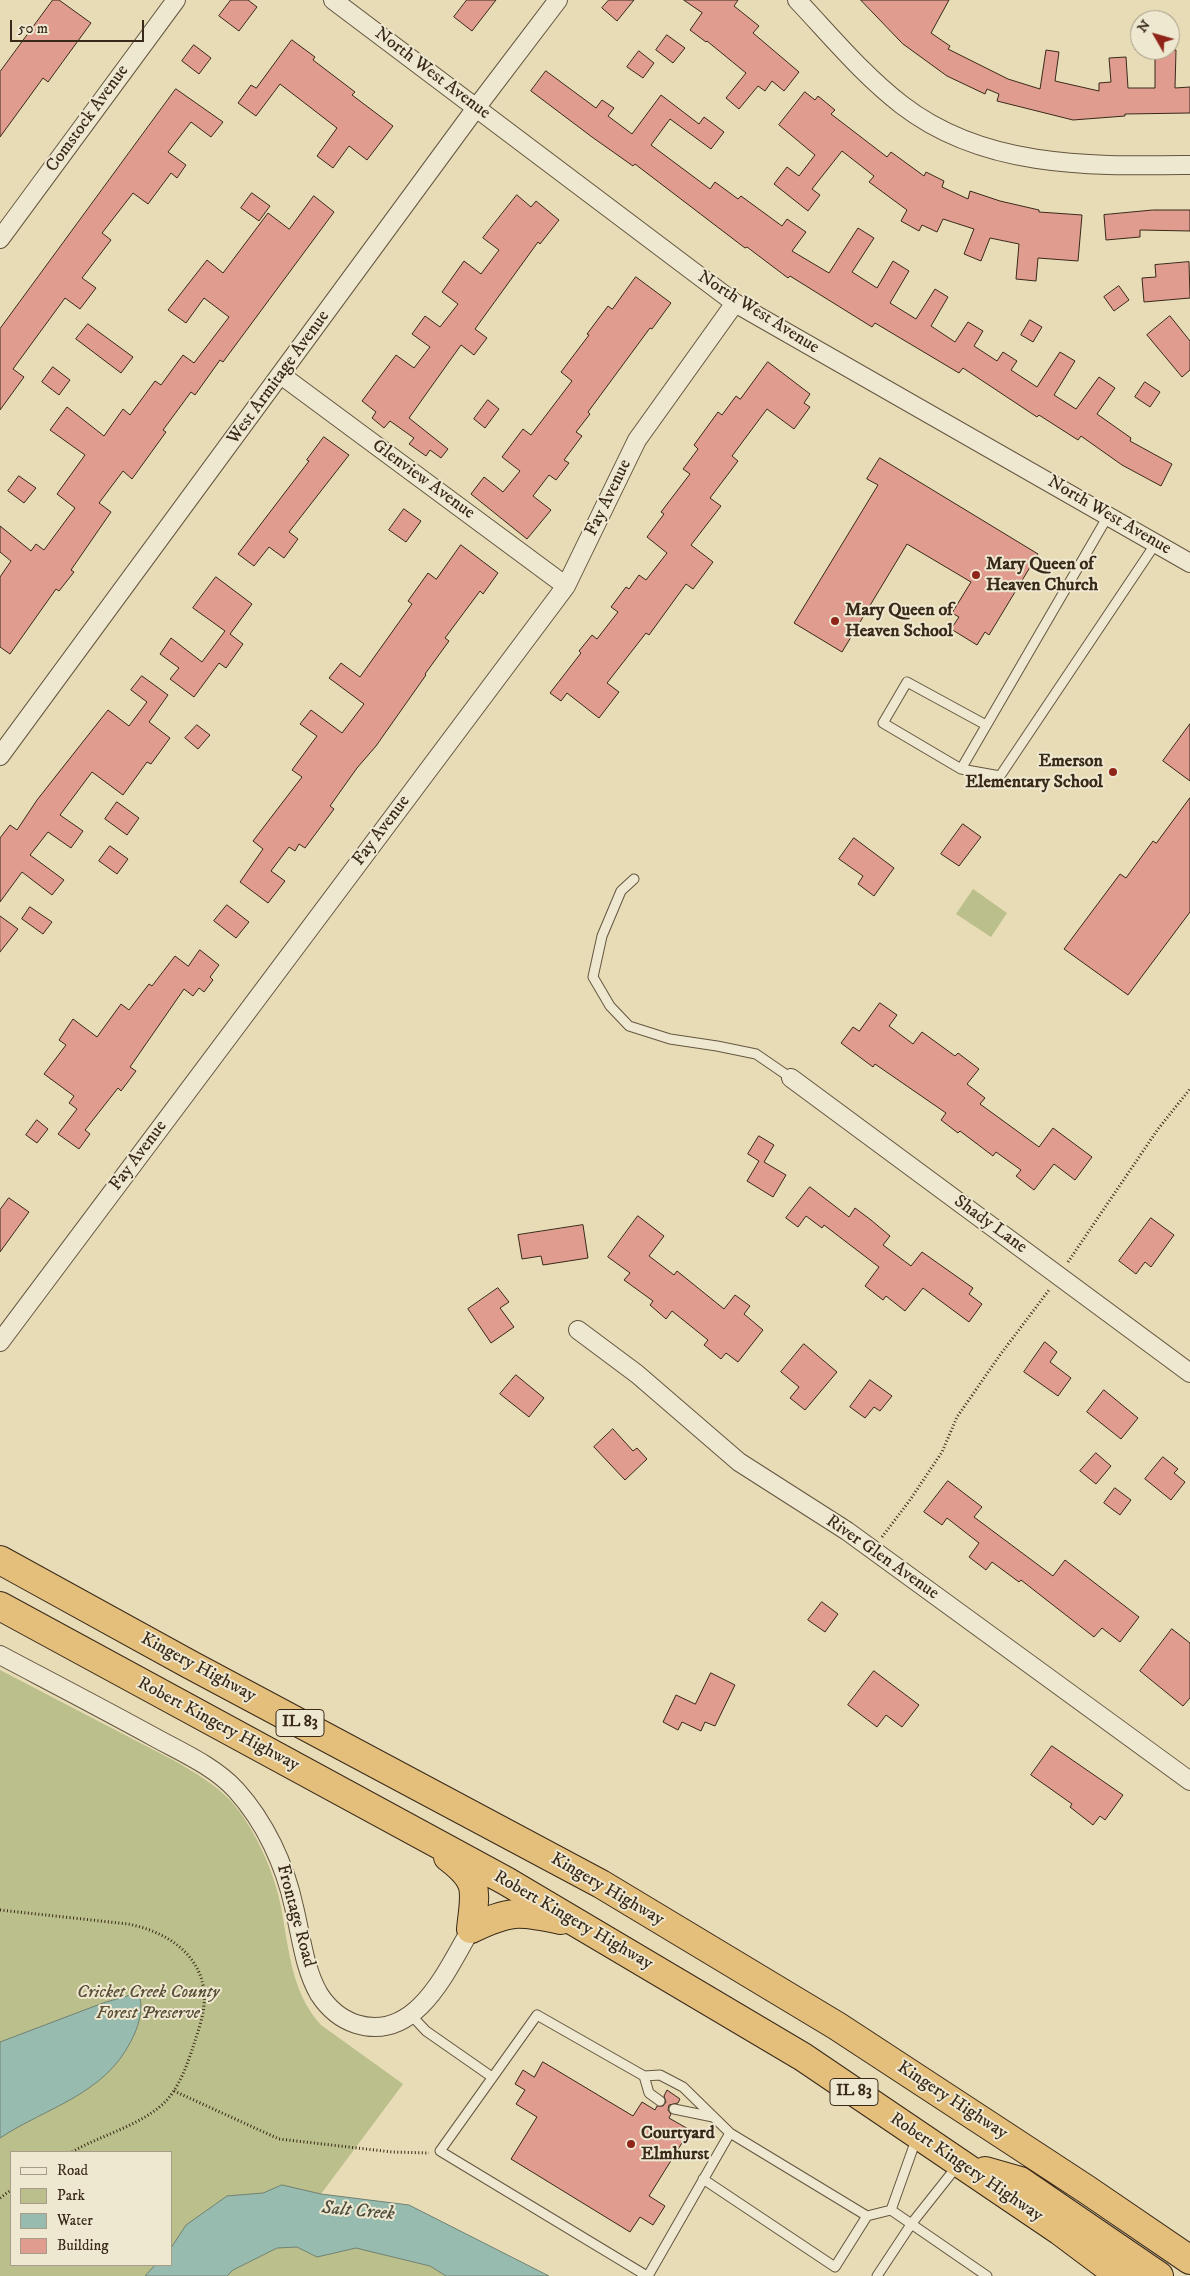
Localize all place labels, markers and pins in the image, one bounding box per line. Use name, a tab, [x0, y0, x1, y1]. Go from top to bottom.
place label: Mary Queen of Heaven Church	[986, 554, 1098, 596]
marker: Mary Queen of Heaven Church	[970, 569, 982, 581]
place label: Mary Queen of Heaven School	[845, 600, 953, 642]
marker: Mary Queen of Heaven School	[829, 615, 841, 627]
place label: Emerson Elementary School	[965, 751, 1103, 794]
marker: Emerson Elementary School	[1107, 766, 1119, 778]
place label: Courtyard Elmhurst	[641, 2123, 715, 2166]
marker: Courtyard Elmhurst	[625, 2138, 637, 2150]

